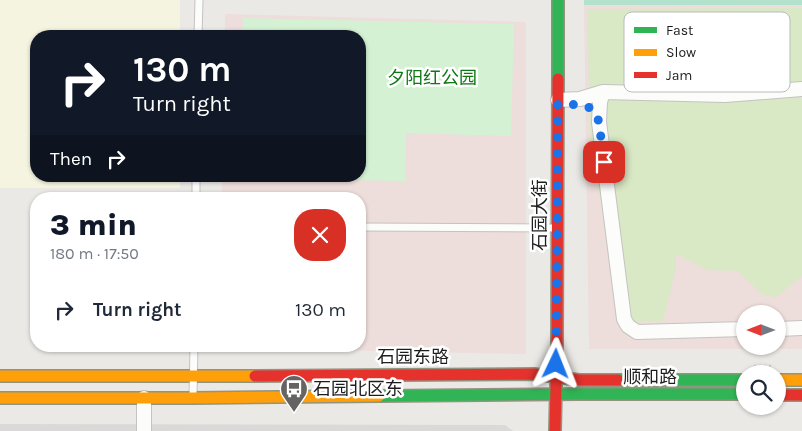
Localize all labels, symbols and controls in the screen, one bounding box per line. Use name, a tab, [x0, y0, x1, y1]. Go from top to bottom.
legend	[624, 12, 790, 92]
text: Fast	[666, 22, 693, 39]
text: Slow	[666, 44, 696, 61]
text: 130 m	[133, 49, 231, 90]
icon: right	[50, 50, 115, 115]
park label: 夕阳红公园	[387, 67, 477, 89]
text: Jam	[666, 67, 692, 84]
text: Turn right	[133, 91, 231, 117]
pin	[583, 141, 625, 183]
icon: right	[102, 145, 130, 173]
text: Then	[50, 148, 92, 170]
icon: arrive	[590, 148, 618, 176]
street label: 石园大街	[529, 179, 551, 251]
text: 3 min	[50, 207, 137, 243]
button: close	[294, 209, 346, 261]
text: 180 m · 17:50	[50, 244, 139, 263]
icon: right	[50, 296, 78, 324]
text: Turn right	[93, 299, 182, 321]
text: 130 m	[295, 299, 346, 321]
north arrow	[736, 305, 786, 355]
map controls	[736, 305, 786, 415]
position arrow	[529, 337, 581, 389]
street label: 石园东路	[377, 346, 449, 368]
button: search	[736, 365, 786, 415]
street label: 顺和路	[623, 366, 677, 388]
bus stop icon: 石园北区东	[279, 374, 309, 413]
place label: 石园北区东	[313, 378, 403, 400]

